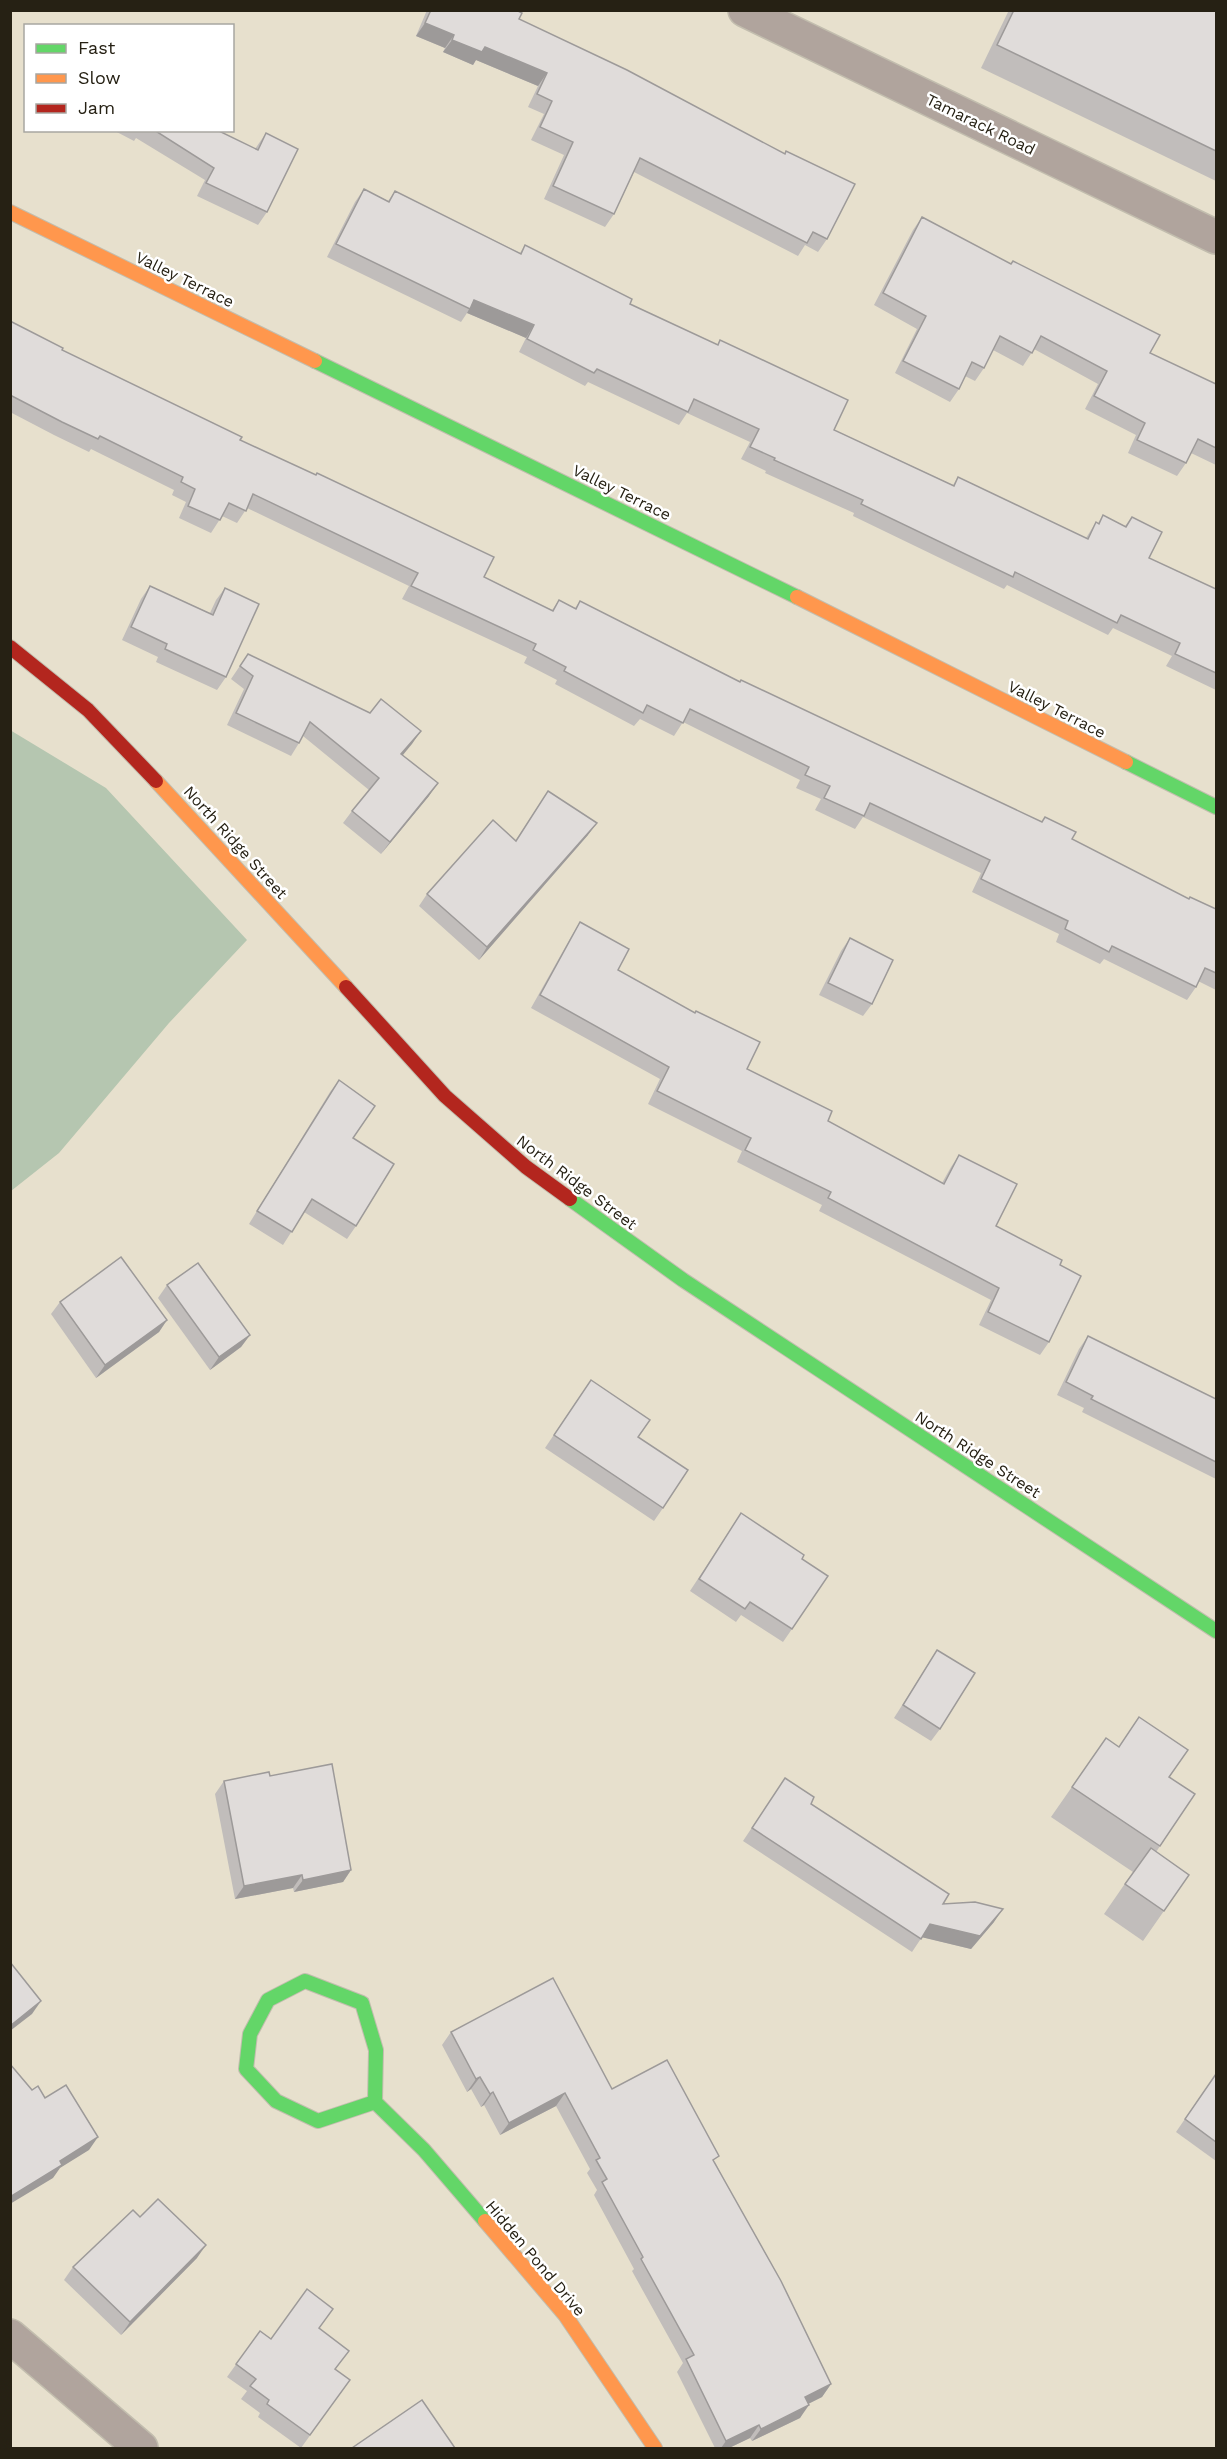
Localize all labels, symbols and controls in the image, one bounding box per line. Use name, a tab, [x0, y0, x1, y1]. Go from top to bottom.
legend	[24, 24, 234, 132]
text: Fast	[78, 37, 116, 58]
text: Slow	[78, 67, 121, 88]
street label: Tamarack Road	[923, 90, 1038, 159]
text: Jam	[78, 97, 115, 118]
street label: Valley Terrace	[132, 247, 237, 311]
street label: Valley Terrace	[569, 460, 674, 524]
street label: Valley Terrace	[1005, 677, 1109, 742]
street label: North Ridge Street	[180, 782, 292, 903]
street label: North Ridge Street	[513, 1131, 641, 1234]
street label: North Ridge Street	[912, 1407, 1044, 1502]
street label: Hidden Pond Drive	[482, 2197, 590, 2320]

